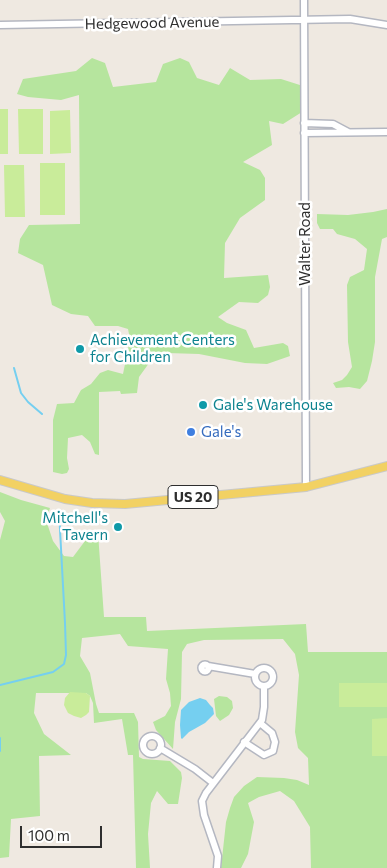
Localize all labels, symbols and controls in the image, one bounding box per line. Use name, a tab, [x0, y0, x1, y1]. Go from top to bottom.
street label: Hedgewood Avenue	[84, 13, 220, 33]
street label: Walter Road	[296, 202, 314, 286]
place label: Achievement Centers for Children	[90, 331, 235, 366]
marker: Achievement Centers for Children	[74, 343, 86, 355]
place label: Gale's Warehouse	[213, 396, 333, 414]
marker: Gale's Warehouse	[197, 399, 209, 411]
place label: Gale's	[201, 423, 241, 441]
marker: Gale's	[185, 426, 197, 438]
road number: US 20	[168, 486, 218, 508]
place label: Mitchell's Tavern	[42, 509, 108, 544]
marker: Mitchell's Tavern	[112, 521, 124, 533]
scale bar	[22, 816, 105, 848]
text: 100 m	[28, 826, 70, 844]

